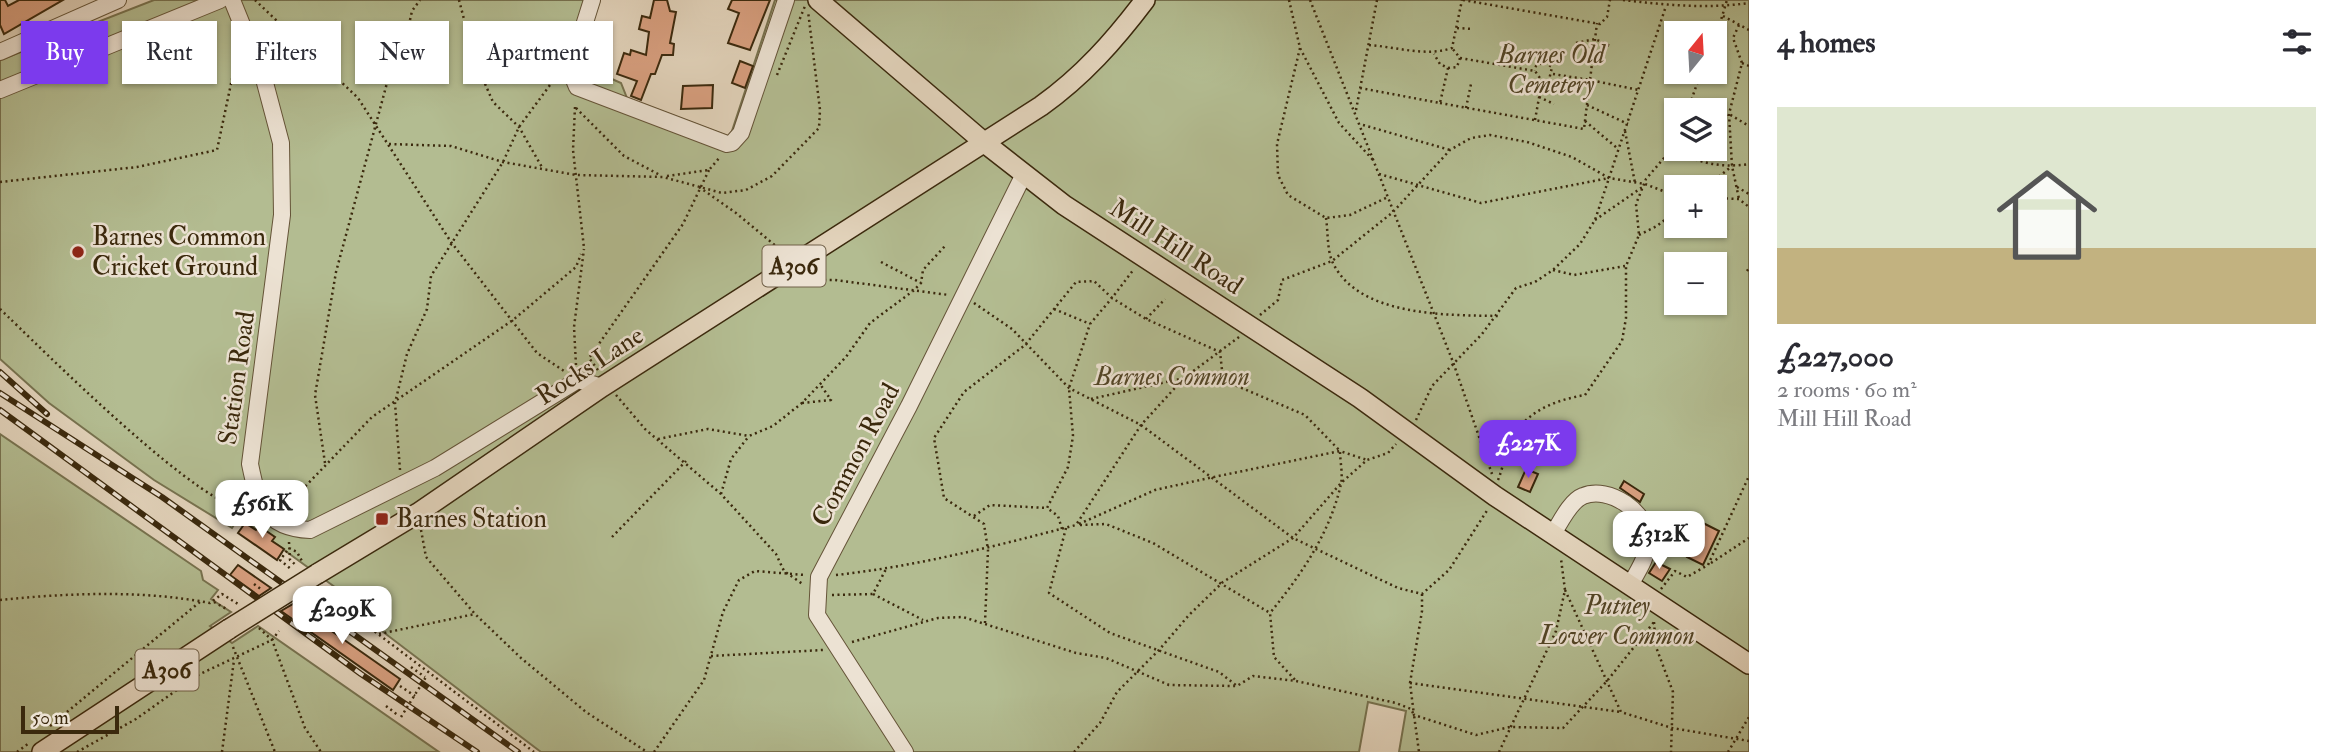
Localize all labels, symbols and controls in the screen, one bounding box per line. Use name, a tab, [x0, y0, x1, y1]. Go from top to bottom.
chip: Buy	[21, 21, 108, 84]
chip: Rent	[122, 21, 217, 84]
chip: Filters	[231, 21, 341, 84]
chip: New	[355, 21, 449, 84]
chip: Apartment	[463, 21, 613, 84]
north arrow	[1664, 21, 1727, 84]
map controls	[1664, 21, 1727, 315]
icon: filters	[2278, 23, 2316, 61]
text: 4 homes	[1777, 24, 1876, 61]
park label: Barnes Old Cemetery	[1495, 39, 1607, 101]
button: layers	[1664, 98, 1727, 161]
icon: home	[1984, 152, 2110, 278]
button: +	[1664, 175, 1727, 238]
street label: Mill Hill Road	[1103, 192, 1249, 302]
place label: Barnes Common Cricket Ground	[92, 221, 266, 283]
marker: Barnes Common Cricket Ground	[70, 244, 86, 260]
road number: A306	[762, 246, 826, 286]
button: −	[1664, 252, 1727, 315]
street label: Station Road	[212, 309, 262, 447]
street label: Rocks Lane	[530, 319, 650, 413]
text: £227,000	[1777, 338, 1894, 375]
park label: Barnes Common	[1092, 361, 1250, 393]
text: 2 rooms · 60 m²	[1777, 375, 1917, 404]
street label: Common Road	[805, 378, 907, 532]
text: Mill Hill Road	[1777, 404, 1912, 433]
pin: £227K	[1479, 420, 1577, 480]
text: £227K	[1495, 428, 1561, 457]
pin: £561K	[213, 480, 311, 540]
text: £561K	[231, 488, 293, 517]
place label: Barnes Station	[396, 503, 547, 535]
marker: Barnes Station	[374, 511, 390, 527]
pin: £312K	[1610, 512, 1708, 571]
text: £312K	[1629, 519, 1689, 548]
pin: £209K	[293, 586, 391, 646]
park label: Putney Lower Common	[1538, 590, 1695, 652]
text: £209K	[309, 594, 375, 623]
road number: A306	[136, 650, 198, 690]
scale bar	[21, 703, 119, 735]
text: 50 m	[32, 706, 69, 730]

